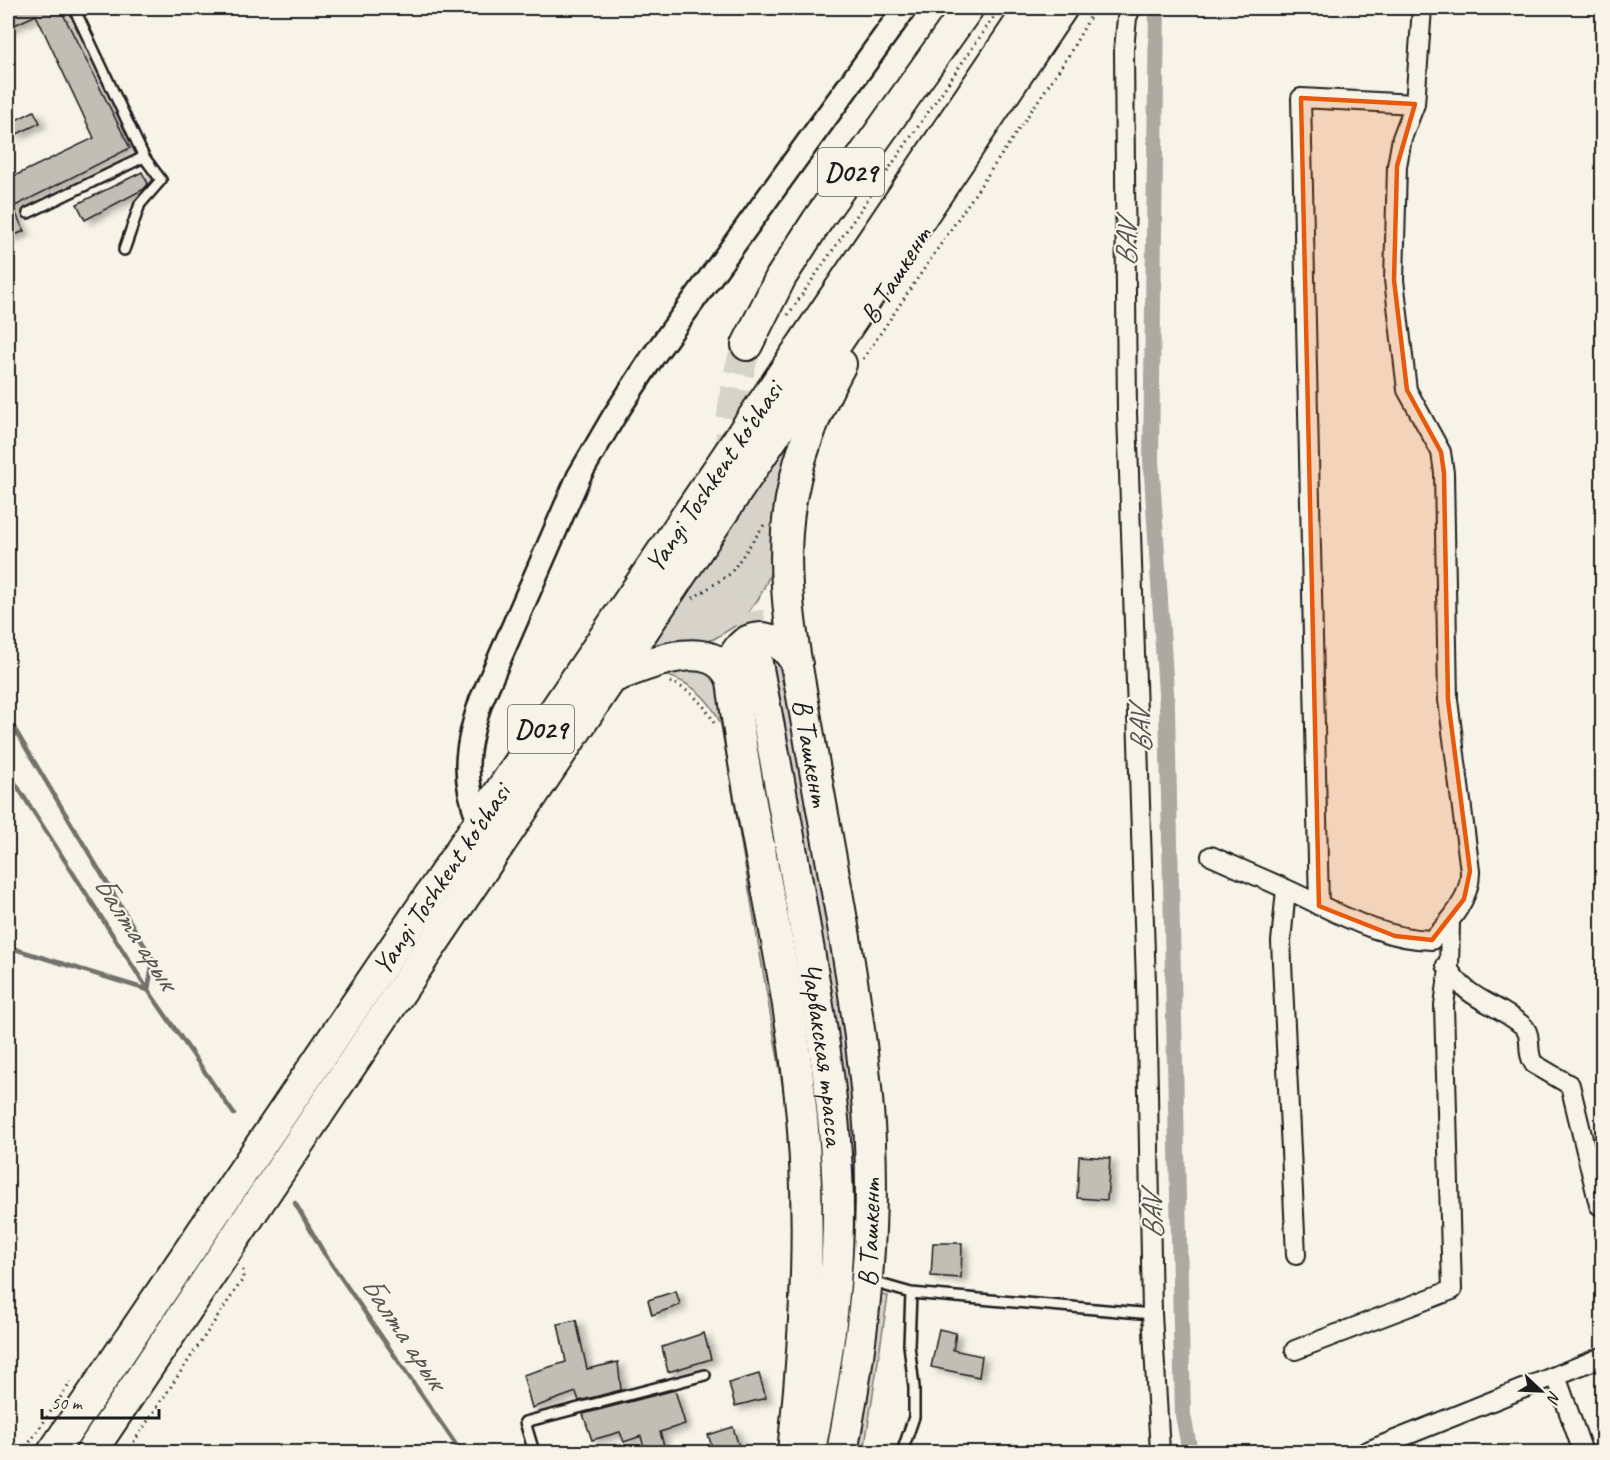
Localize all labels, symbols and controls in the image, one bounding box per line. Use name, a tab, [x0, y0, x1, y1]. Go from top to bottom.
road number: D029	[818, 148, 884, 196]
water label: BAV	[1107, 210, 1146, 267]
street label: В Ташкент	[852, 219, 939, 330]
street label: Yangi Toshkent ko‘chasi	[636, 371, 792, 578]
street label: В Ташкент	[785, 696, 839, 810]
water label: BAV	[1120, 697, 1160, 754]
road number: D029	[508, 705, 574, 753]
street label: Yangi Toshkent ko‘chasi	[364, 774, 520, 981]
water label: Балта арык	[85, 868, 190, 1001]
street label: Чарвакская трасса	[794, 960, 853, 1150]
street label: В Ташкент	[850, 1177, 888, 1287]
water label: BAV	[1132, 1183, 1171, 1240]
water label: Балта арык	[352, 1268, 459, 1401]
north arrow	[1511, 1361, 1571, 1421]
scale bar	[42, 1382, 159, 1420]
text: N	[1542, 1388, 1565, 1408]
text: 50 m	[51, 1392, 84, 1414]

